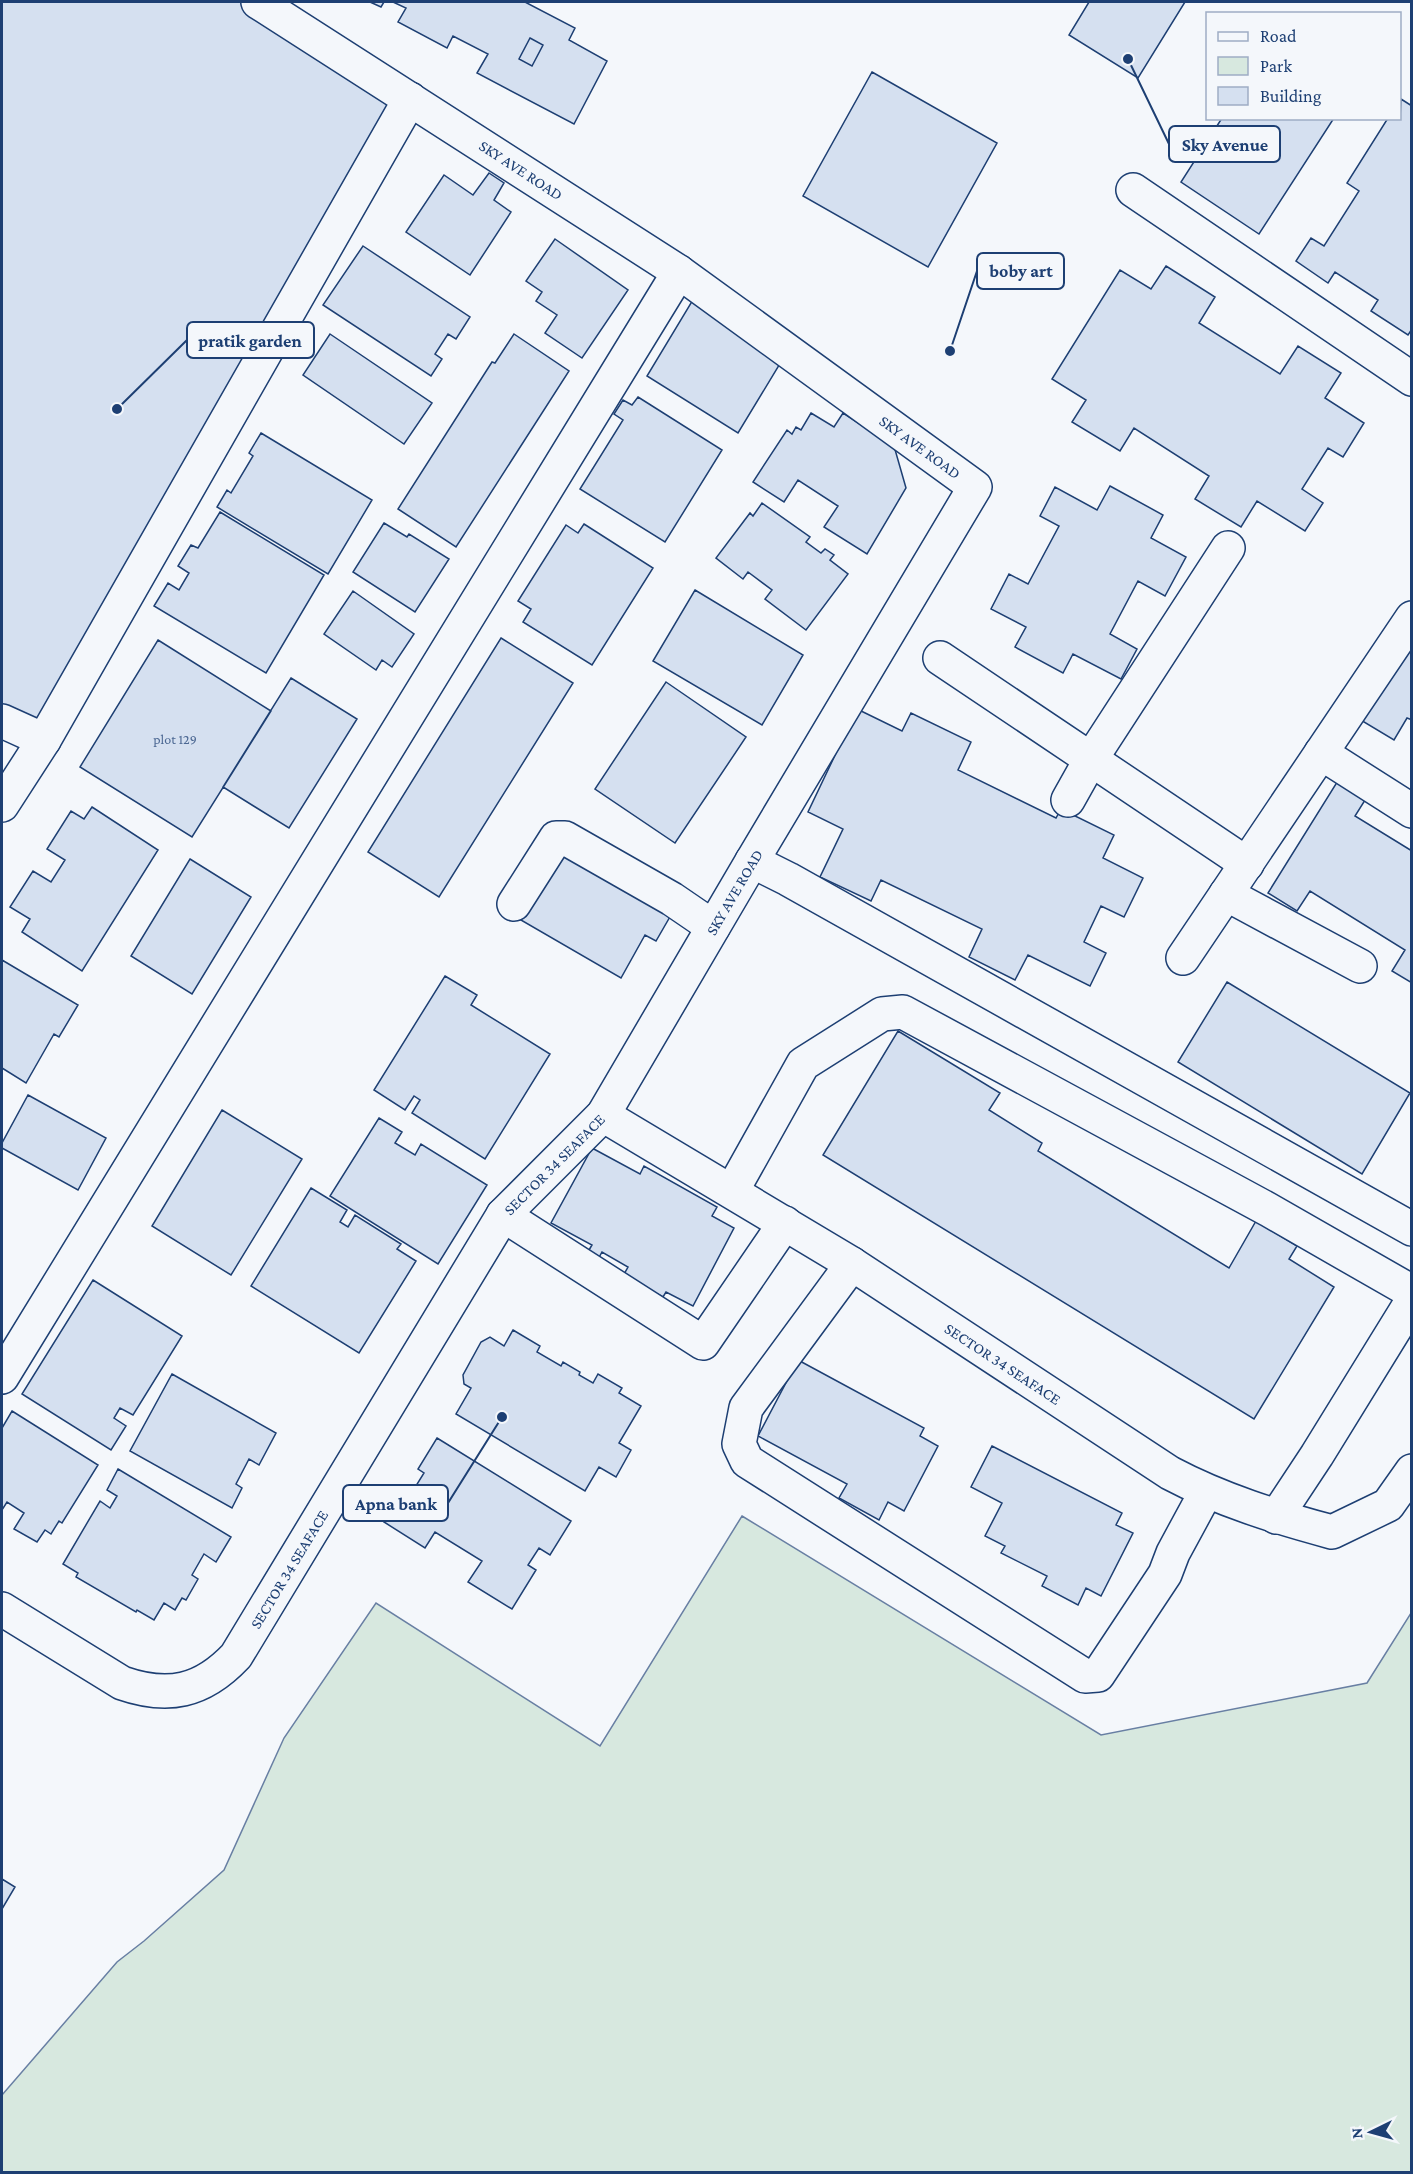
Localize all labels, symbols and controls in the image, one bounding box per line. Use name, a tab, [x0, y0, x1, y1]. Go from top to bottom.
legend	[1206, 12, 1401, 120]
text: Road	[1260, 26, 1297, 46]
text: Park	[1260, 56, 1292, 76]
text: Building	[1260, 86, 1322, 106]
callout: Sky Avenue	[1169, 126, 1280, 162]
text: Sky Avenue	[1182, 135, 1268, 155]
street label: SKY AVE ROAD	[476, 137, 566, 203]
callout: boby art	[977, 253, 1064, 289]
text: boby art	[988, 261, 1053, 281]
callout: pratik garden	[187, 322, 314, 358]
text: pratik garden	[198, 331, 302, 351]
street label: SKY AVE ROAD	[876, 412, 964, 482]
house number: plot 129	[153, 731, 197, 747]
street label: SKY AVE ROAD	[702, 846, 766, 938]
street label: SECTOR 34 SEAFACE	[500, 1110, 608, 1218]
street label: SECTOR 34 SEAFACE	[942, 1319, 1065, 1408]
callout: Apna bank	[343, 1485, 448, 1521]
text: Apna bank	[354, 1494, 437, 1514]
street label: SECTOR 34 SEAFACE	[246, 1507, 331, 1631]
north arrow	[1341, 2102, 1401, 2162]
text: N	[1348, 2127, 1365, 2139]

